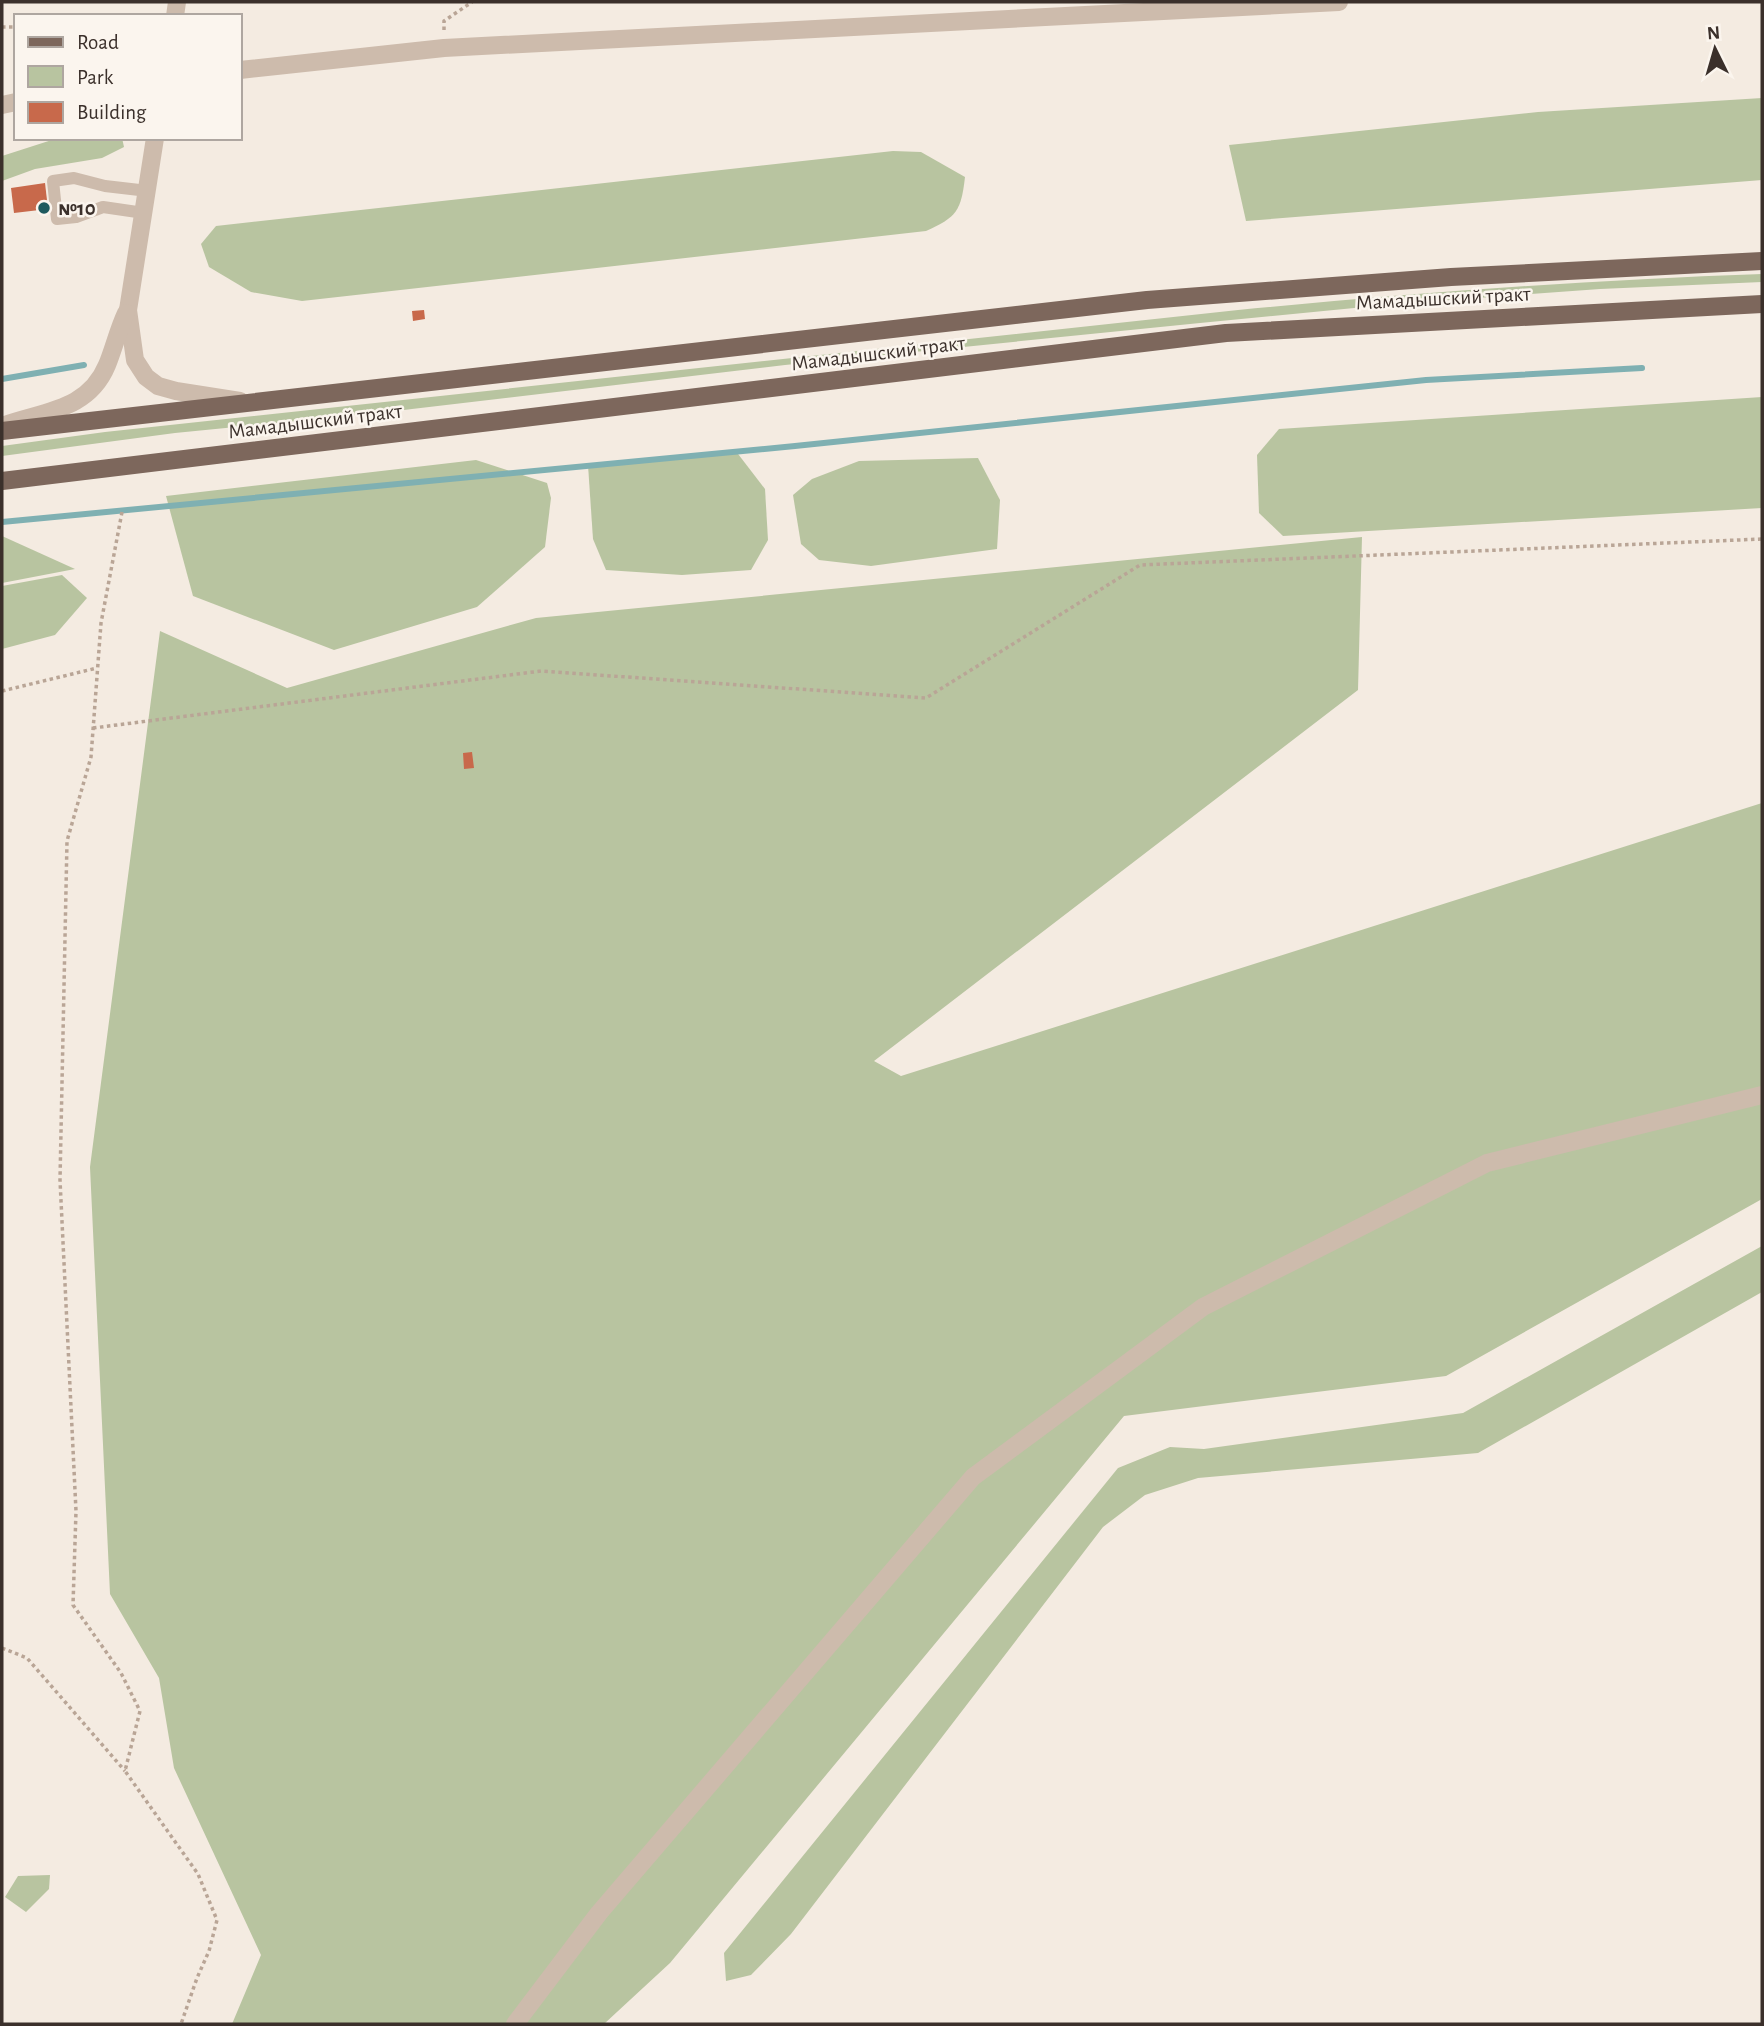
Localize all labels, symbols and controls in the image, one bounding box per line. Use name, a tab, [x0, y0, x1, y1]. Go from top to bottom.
legend	[14, 14, 242, 140]
north arrow	[1680, 14, 1750, 84]
text: N	[1706, 24, 1721, 44]
text: Road	[77, 32, 119, 53]
text: Park	[77, 67, 114, 88]
text: Building	[77, 102, 147, 123]
place label: №10	[58, 198, 96, 219]
marker: №10	[36, 200, 52, 216]
street label: Мамадышский тракт	[1355, 283, 1531, 314]
street label: Мамадышский тракт	[790, 332, 967, 375]
street label: Мамадышский тракт	[227, 400, 404, 443]

